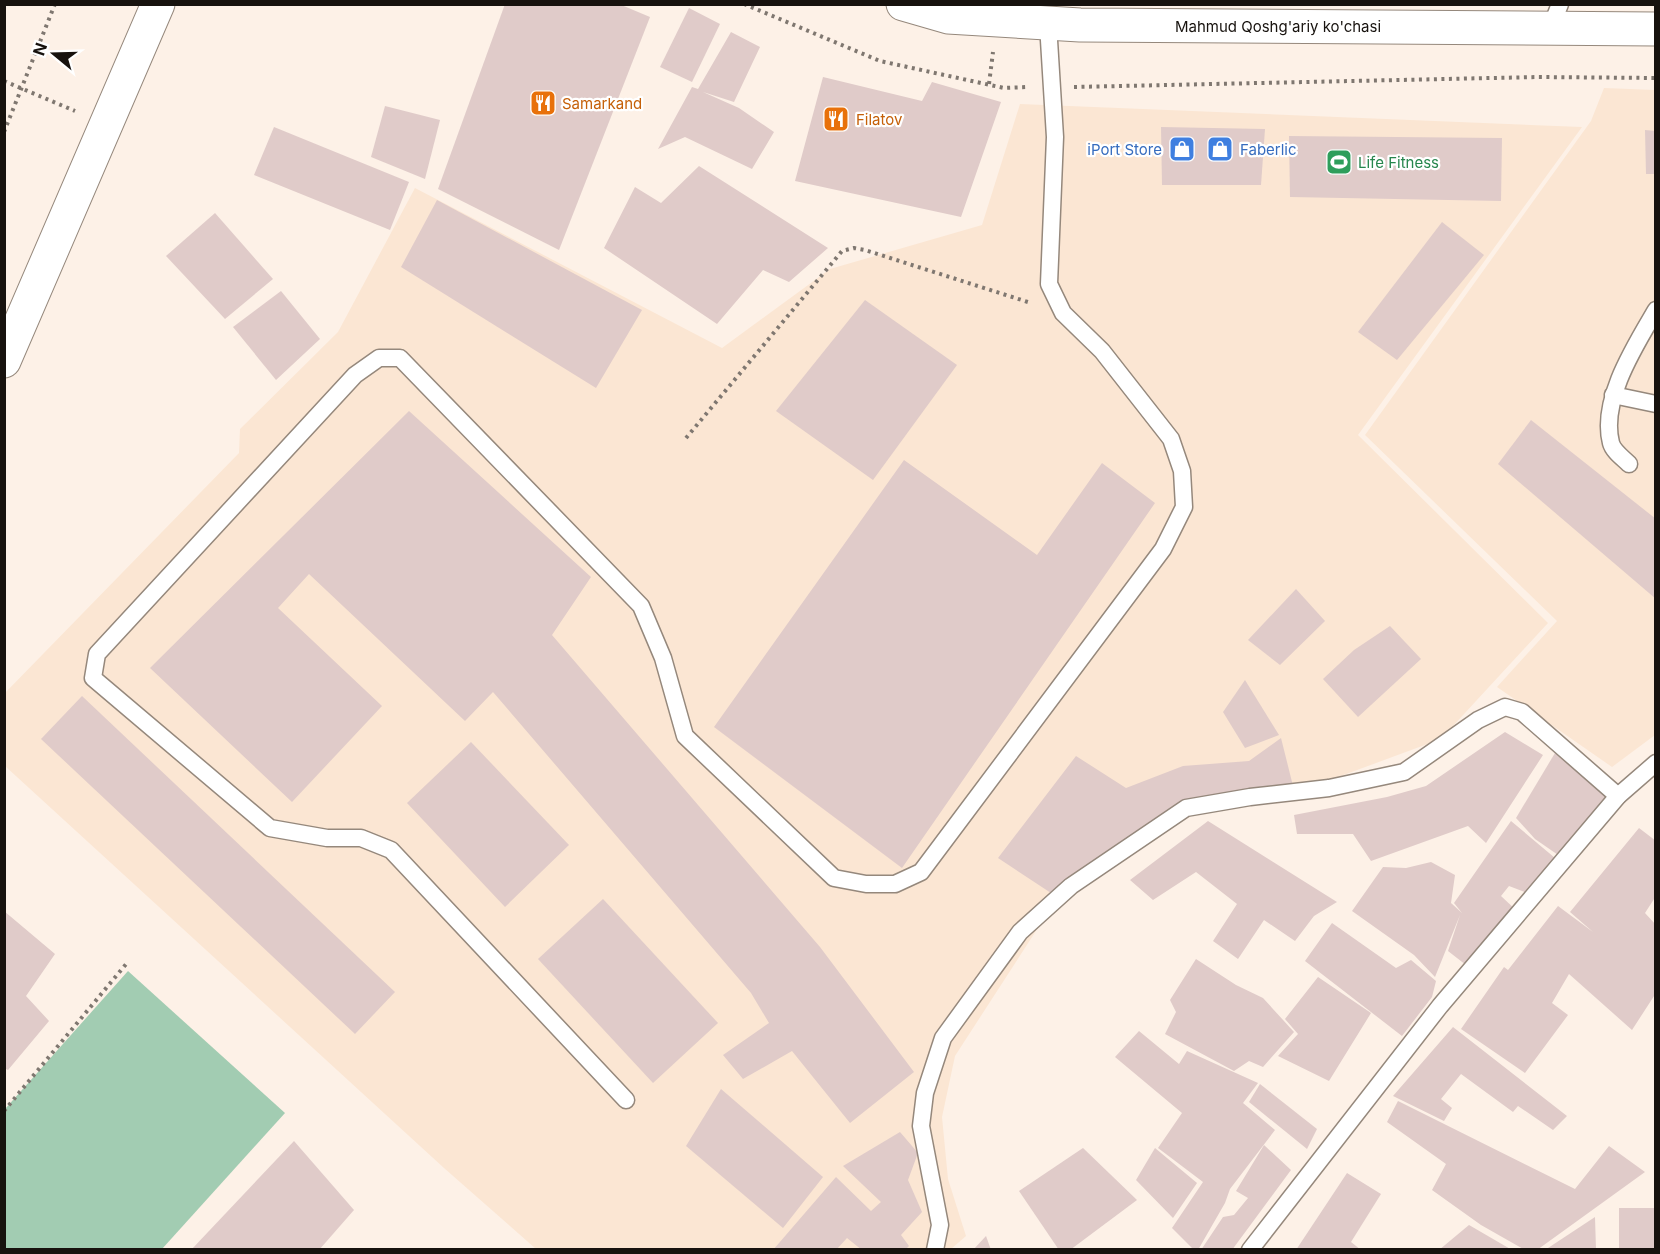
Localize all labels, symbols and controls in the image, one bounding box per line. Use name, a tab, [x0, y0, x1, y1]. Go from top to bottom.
street label: Mahmud Qoshg'ariy ko'chasi	[1175, 17, 1381, 36]
north arrow	[24, 24, 84, 84]
text: N	[28, 40, 51, 58]
restaurant icon: Samarkand	[528, 88, 558, 118]
place label: Samarkand	[562, 94, 642, 113]
restaurant icon: Filatov	[821, 104, 851, 134]
place label: Filatov	[856, 110, 903, 129]
shop icon: iPort Store	[1167, 134, 1197, 164]
shop icon: Faberlic	[1205, 134, 1235, 164]
place label: iPort Store	[1087, 140, 1162, 159]
place label: Faberlic	[1240, 140, 1297, 159]
sports icon: Life Fitness	[1324, 147, 1354, 177]
place label: Life Fitness	[1358, 153, 1439, 172]

